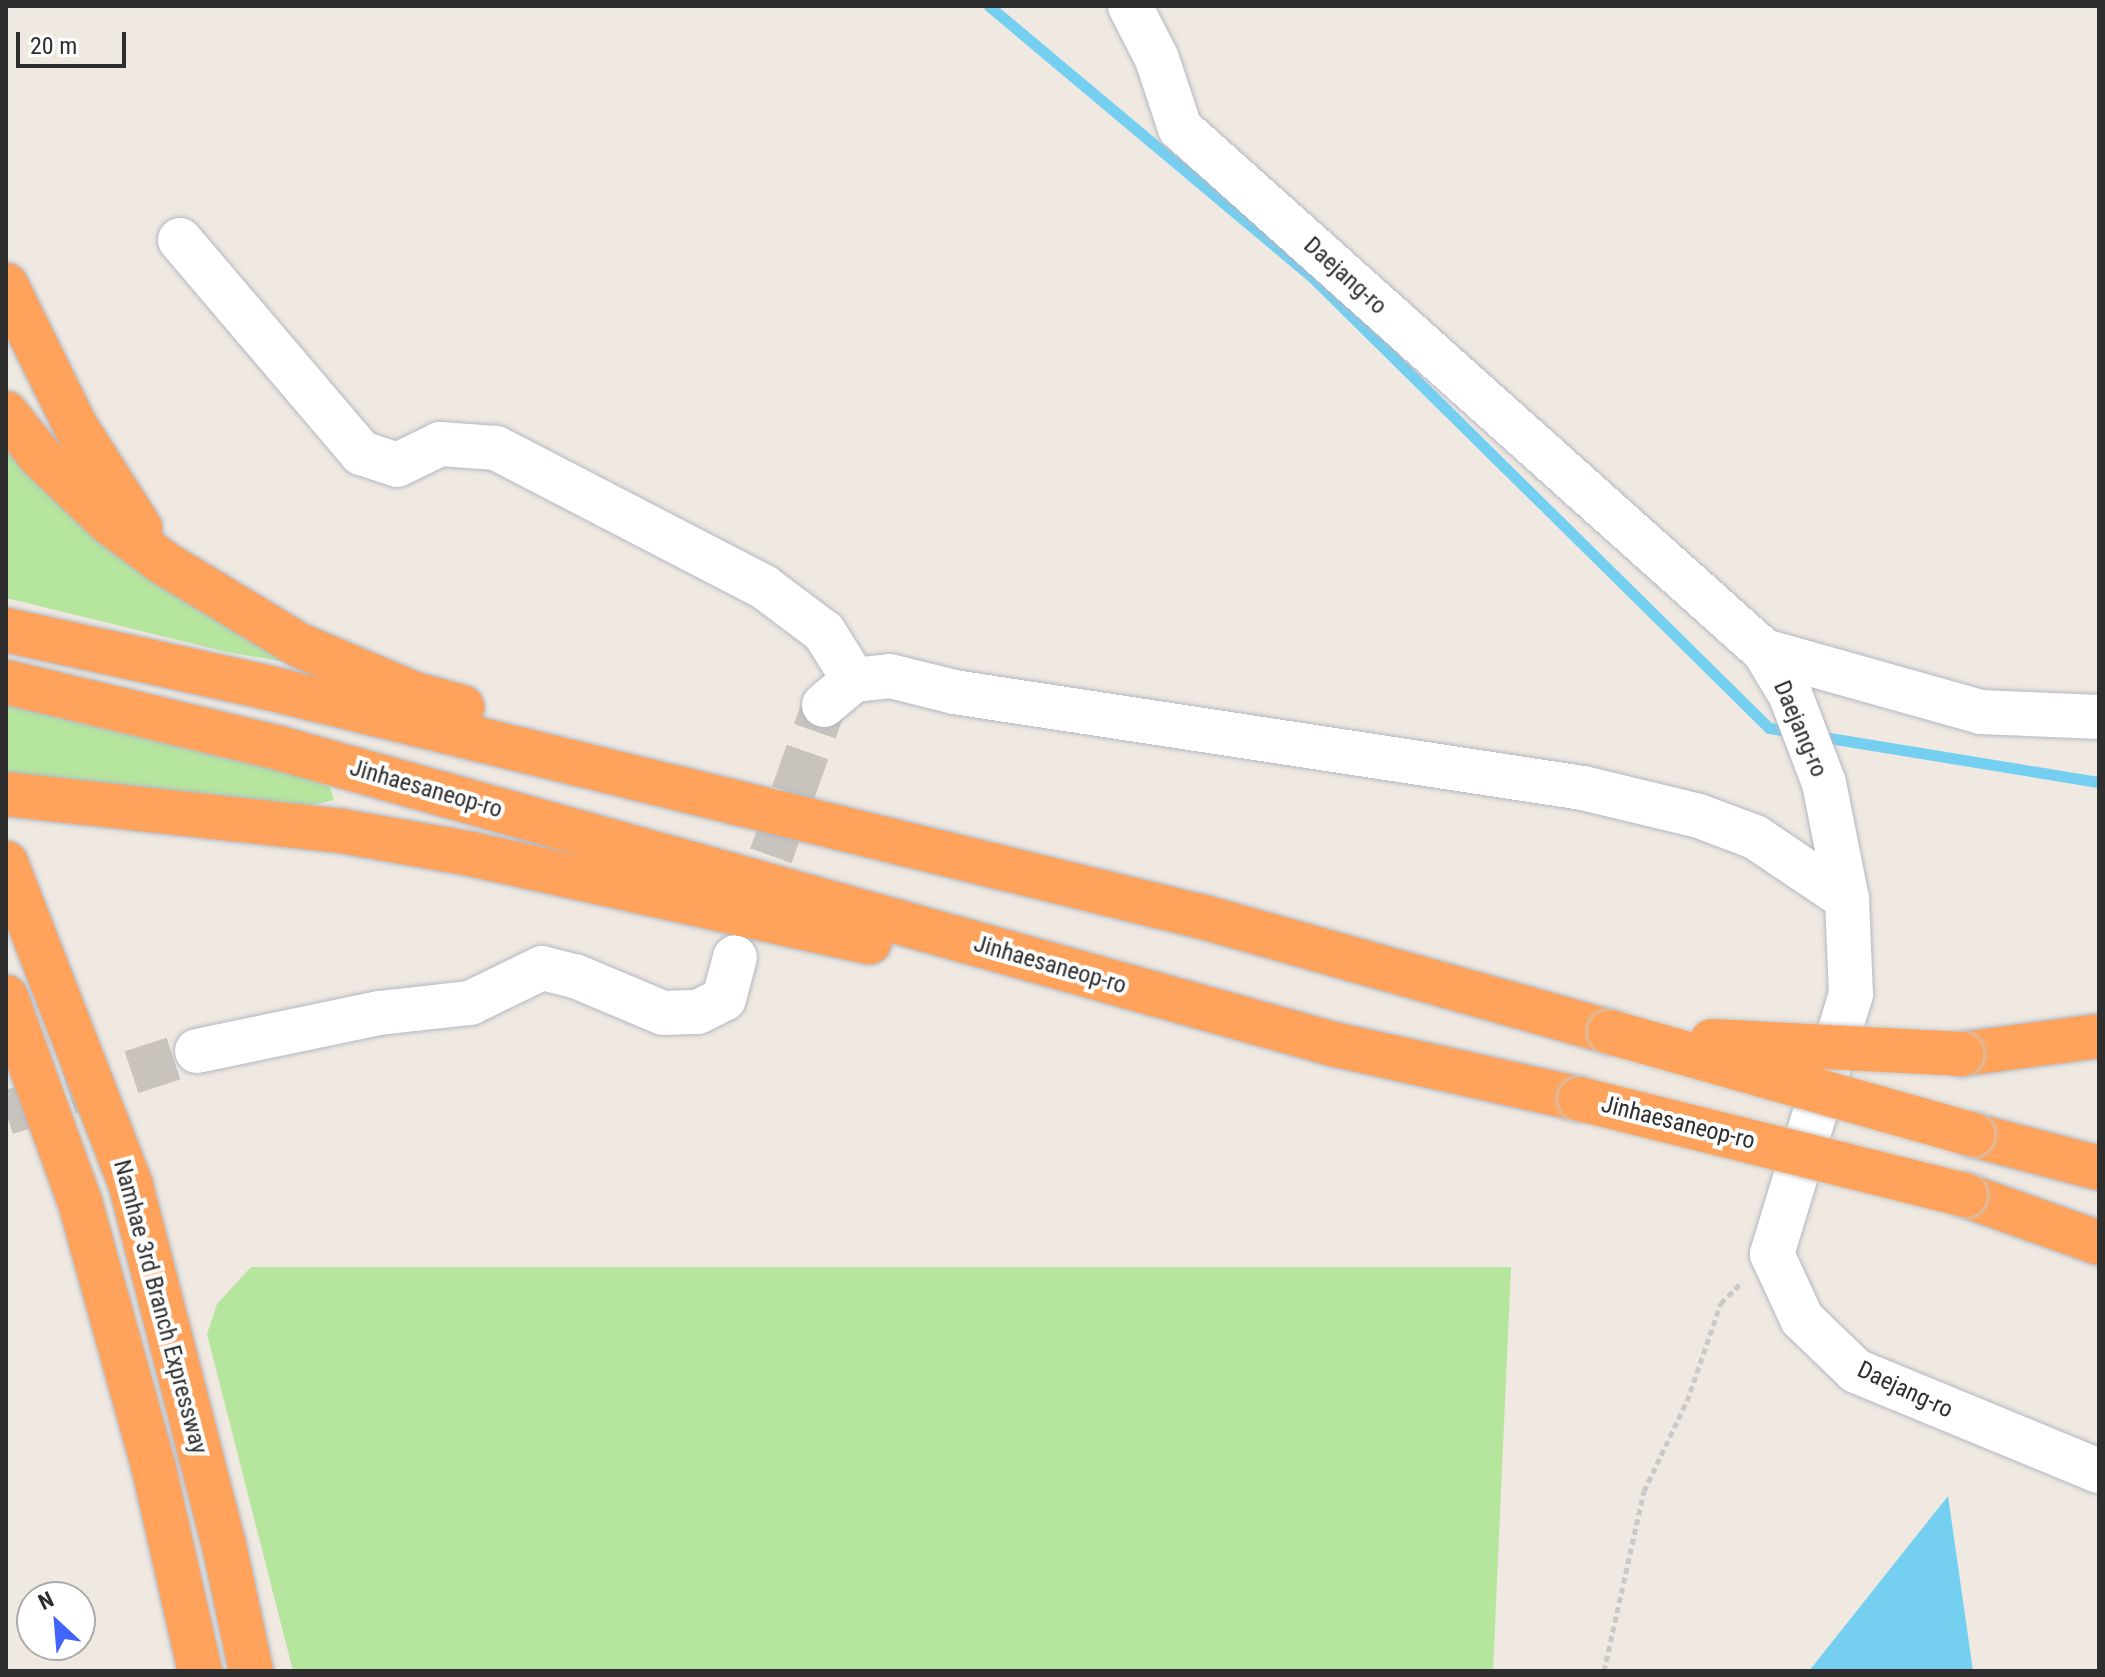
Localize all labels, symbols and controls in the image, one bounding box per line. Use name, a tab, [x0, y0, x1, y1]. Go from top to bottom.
scale bar	[20, 16, 130, 66]
text: 20 m	[30, 32, 77, 60]
street label: Daejang-ro	[1298, 231, 1392, 321]
street label: Daejang-ro	[1767, 676, 1833, 782]
street label: Jinhaesaneop-ro	[346, 753, 506, 825]
street label: Jinhaesaneop-ro	[970, 929, 1130, 1001]
street label: Jinhaesaneop-ro	[1598, 1090, 1758, 1156]
street label: Namhae 3rd Branch Expressway	[107, 1157, 213, 1457]
street label: Daejang-ro	[1853, 1355, 1957, 1425]
north arrow	[16, 1581, 96, 1661]
text: N	[35, 1587, 58, 1615]

